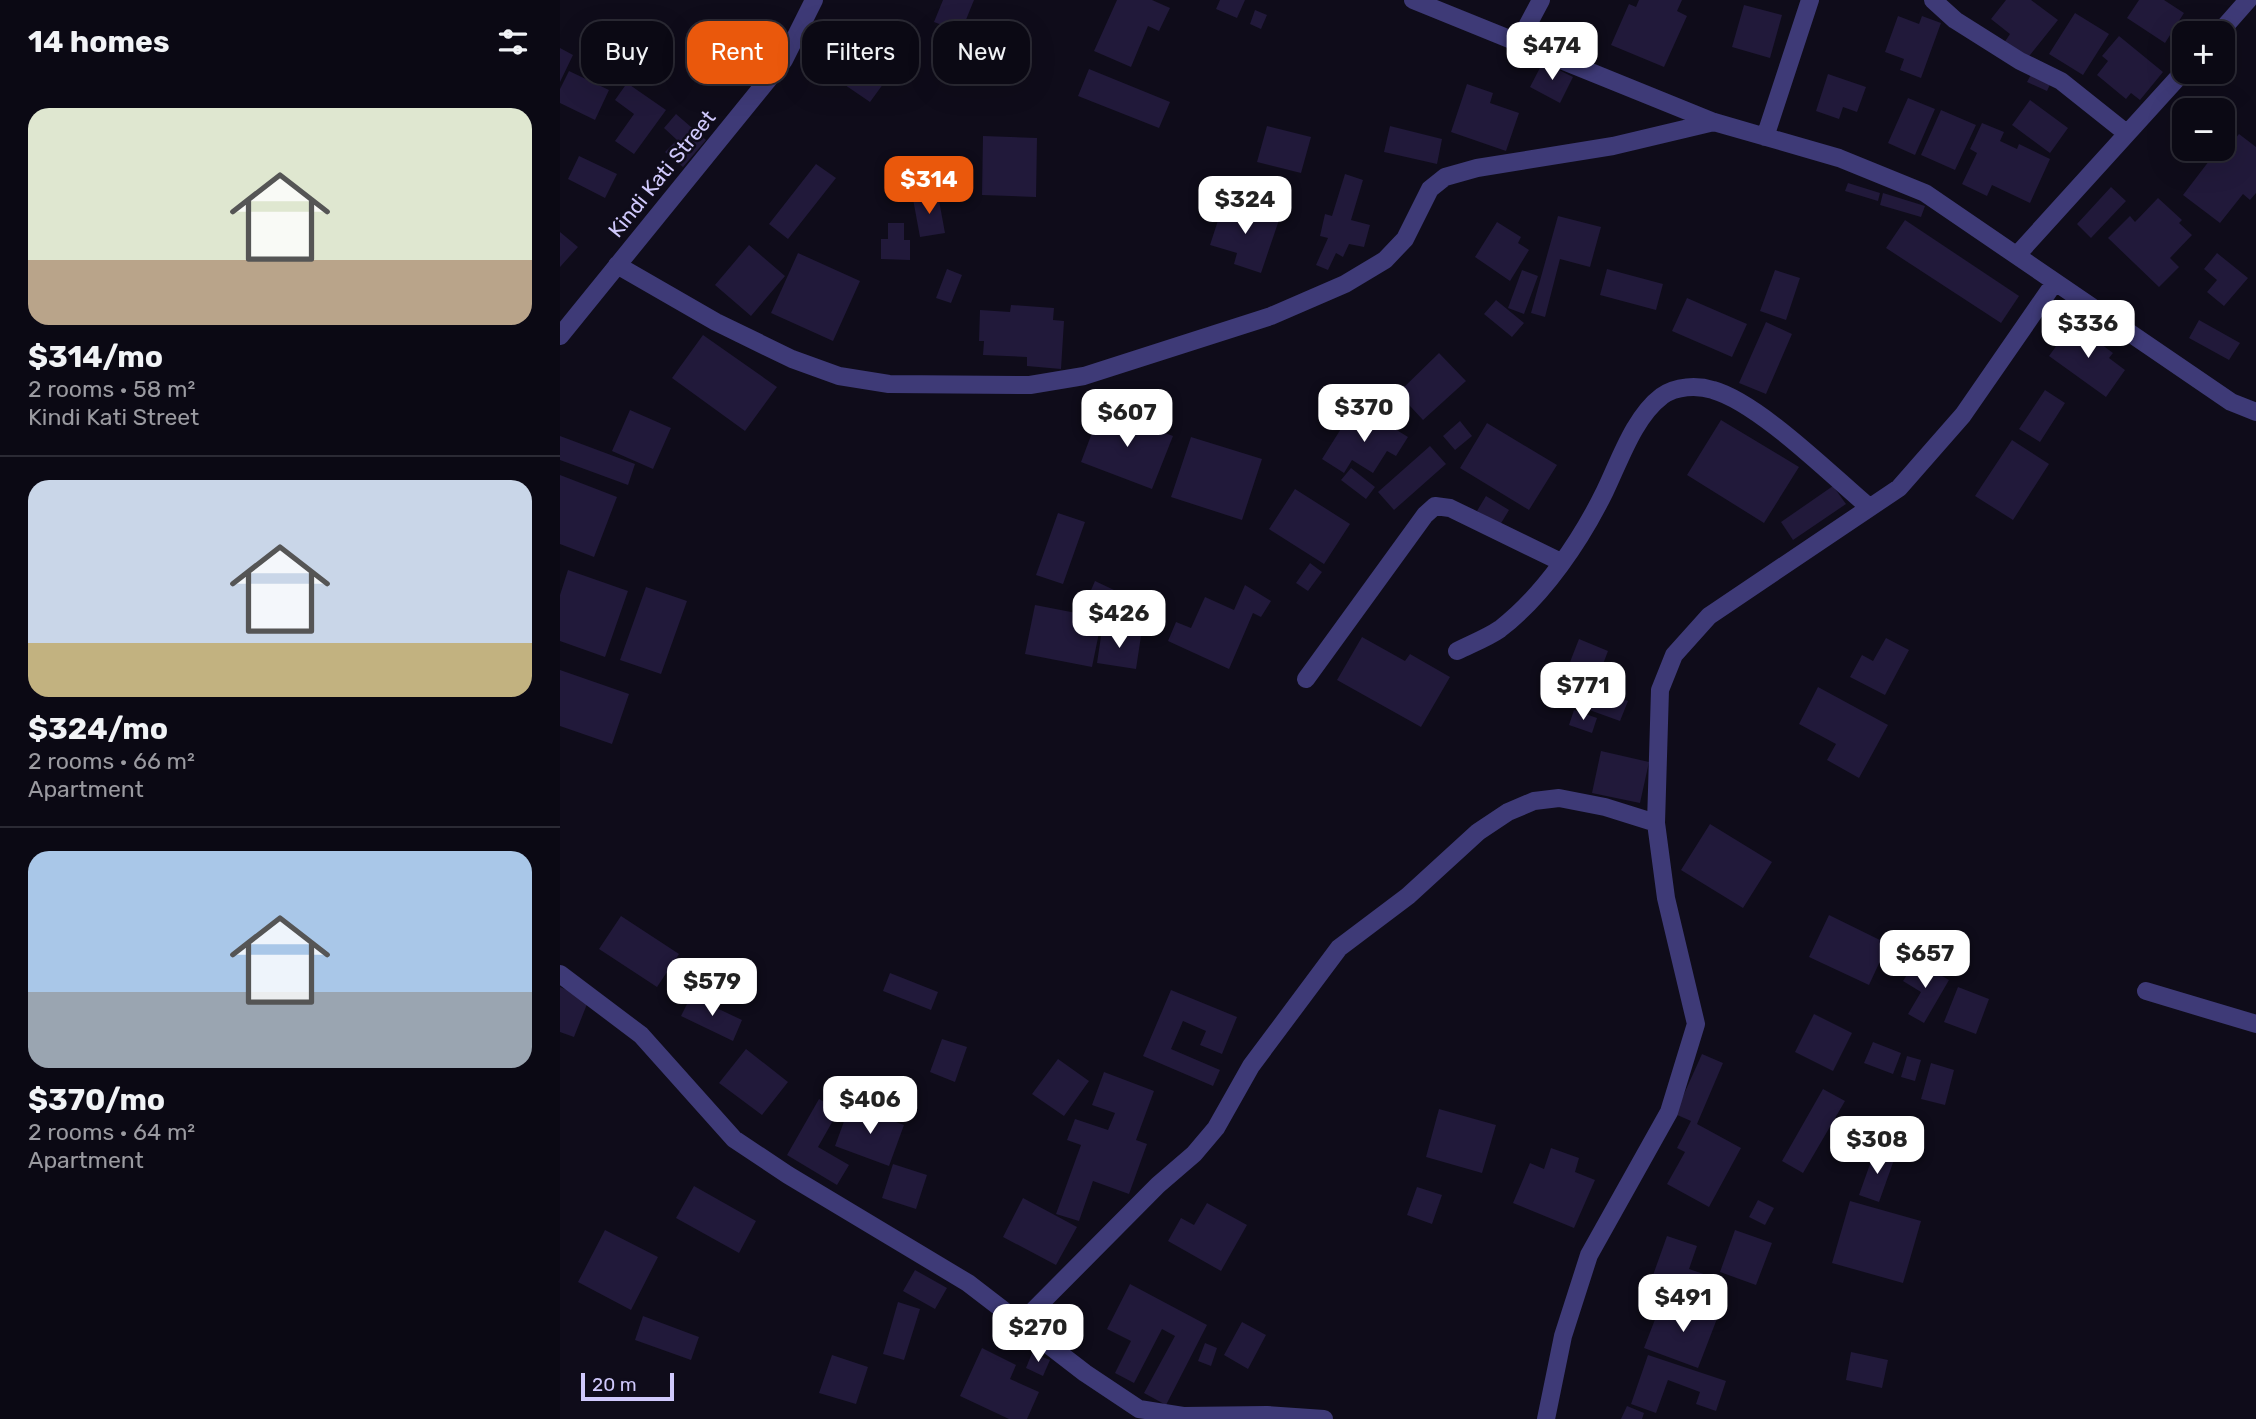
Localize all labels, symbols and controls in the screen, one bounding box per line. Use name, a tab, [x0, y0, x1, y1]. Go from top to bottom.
chip: Buy	[581, 21, 673, 84]
chip: Rent	[687, 21, 788, 84]
chip: Filters	[802, 21, 919, 84]
chip: New	[933, 21, 1030, 84]
map controls	[2172, 21, 2235, 161]
button: +	[2172, 21, 2235, 84]
pin: $474	[1511, 22, 1593, 82]
icon: filters	[494, 23, 532, 61]
text: 14 homes	[28, 24, 170, 60]
text: $474	[1523, 31, 1581, 59]
button: −	[2172, 98, 2235, 161]
street label: Kindi Kati Street	[603, 105, 720, 242]
icon: home	[217, 154, 343, 280]
pin: $314	[888, 156, 970, 216]
text: $314	[900, 165, 958, 193]
pin: $324	[1204, 176, 1286, 236]
text: $324	[1214, 185, 1276, 213]
pin: $336	[2047, 300, 2129, 360]
text: $336	[2058, 309, 2118, 337]
text: $314/mo	[28, 339, 163, 375]
text: 2 rooms · 58 m²	[28, 375, 195, 403]
pin: $370	[1323, 384, 1405, 444]
pin: $607	[1086, 390, 1168, 449]
text: $370	[1334, 393, 1394, 421]
text: $607	[1097, 398, 1157, 426]
text: Kindi Kati Street	[28, 403, 199, 431]
icon: home	[217, 526, 343, 652]
pin: $426	[1078, 590, 1160, 650]
text: $426	[1089, 599, 1150, 627]
pin: $771	[1542, 662, 1624, 722]
text: $771	[1556, 671, 1610, 699]
text: $324/mo	[28, 711, 168, 747]
text: 2 rooms · 66 m²	[28, 747, 195, 775]
text: Apartment	[28, 775, 144, 803]
icon: home	[217, 897, 343, 1023]
pin: $657	[1884, 930, 1966, 990]
text: $657	[1896, 939, 1954, 967]
pin: $579	[671, 958, 753, 1018]
text: $579	[683, 967, 741, 995]
pin: $406	[829, 1076, 911, 1136]
text: $370/mo	[28, 1082, 165, 1118]
text: $406	[839, 1085, 901, 1113]
pin: $308	[1836, 1116, 1918, 1176]
text: 2 rooms · 64 m²	[28, 1118, 195, 1146]
text: $308	[1846, 1125, 1908, 1153]
text: Apartment	[28, 1146, 144, 1174]
pin: $491	[1642, 1274, 1724, 1334]
text: $491	[1654, 1283, 1712, 1311]
pin: $270	[997, 1304, 1079, 1364]
text: $270	[1008, 1313, 1068, 1341]
scale bar	[581, 1370, 674, 1402]
text: 20 m	[592, 1373, 637, 1396]

